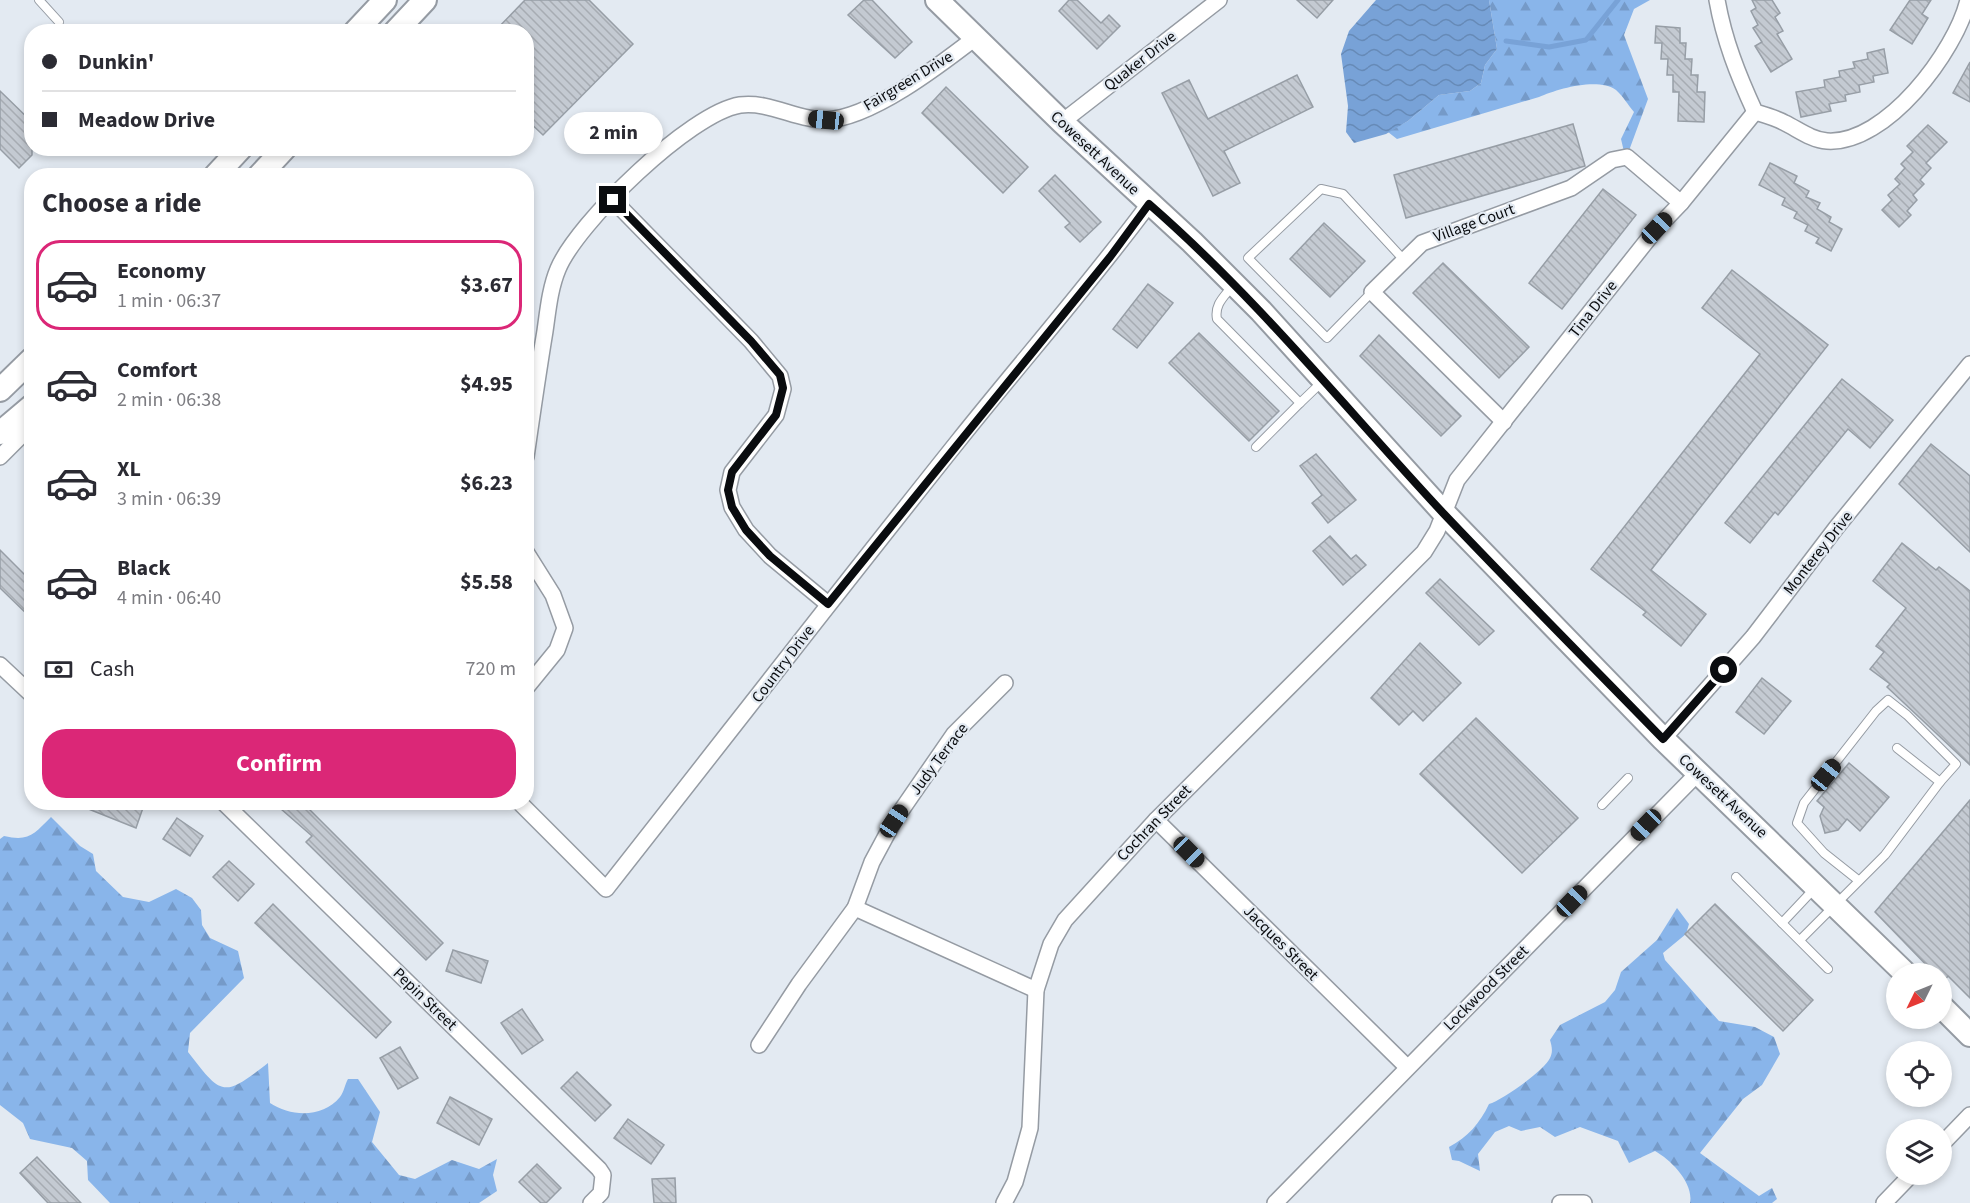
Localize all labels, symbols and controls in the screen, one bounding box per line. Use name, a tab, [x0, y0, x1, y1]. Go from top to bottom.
street label: Quaker Drive	[1099, 26, 1181, 96]
text: Dunkin'	[78, 46, 154, 78]
street label: Fairgreen Drive	[859, 46, 957, 116]
text: Meadow Drive	[78, 104, 215, 136]
street label: Cowesett Avenue	[1046, 106, 1144, 200]
car	[807, 109, 845, 131]
callout: 2 min	[564, 113, 662, 155]
text: 2 min	[589, 119, 638, 147]
text: Choose a ride	[42, 184, 202, 223]
route end	[599, 186, 626, 213]
street label: Village Court	[1430, 198, 1518, 248]
car	[1638, 209, 1676, 247]
text: Economy	[117, 255, 206, 287]
icon: car	[45, 258, 99, 312]
text: $3.67	[460, 269, 513, 301]
street label: Tina Drive	[1564, 276, 1622, 342]
text: 1 min · 06:37	[117, 287, 221, 315]
text: Comfort	[117, 354, 198, 386]
icon: car	[45, 357, 99, 411]
text: $4.95	[460, 368, 513, 400]
text: 2 min · 06:38	[117, 386, 221, 414]
text: XL	[117, 453, 141, 485]
icon: car	[45, 456, 99, 510]
text: $6.23	[460, 467, 513, 499]
text: 3 min · 06:39	[117, 485, 221, 513]
street label: Monterey Drive	[1778, 506, 1858, 600]
text: Black	[117, 552, 171, 584]
icon: car	[45, 555, 99, 609]
text: $5.58	[460, 566, 513, 598]
text: 4 min · 06:40	[117, 584, 221, 612]
street label: Country Drive	[747, 621, 819, 707]
icon: cash	[42, 653, 75, 686]
text: Cash	[90, 653, 135, 685]
text: 720 m	[466, 655, 516, 683]
route start	[1710, 656, 1737, 683]
street label: Judy Terrace	[905, 718, 973, 800]
button: Confirm	[42, 729, 516, 798]
street label: Cowesett Avenue	[1674, 749, 1772, 843]
car	[1808, 755, 1844, 795]
street label: Cochran Street	[1112, 779, 1197, 866]
car	[876, 801, 912, 841]
car	[1627, 806, 1665, 844]
car	[1170, 833, 1208, 871]
car	[1553, 882, 1591, 920]
street label: Jacques Street	[1239, 901, 1324, 986]
street label: Lockwood Street	[1438, 940, 1534, 1036]
street label: Pepin Street	[388, 963, 462, 1036]
north arrow	[1886, 963, 1952, 1029]
map controls	[1886, 963, 1952, 1185]
button: locate	[1886, 1041, 1952, 1107]
button: layers	[1886, 1119, 1952, 1185]

